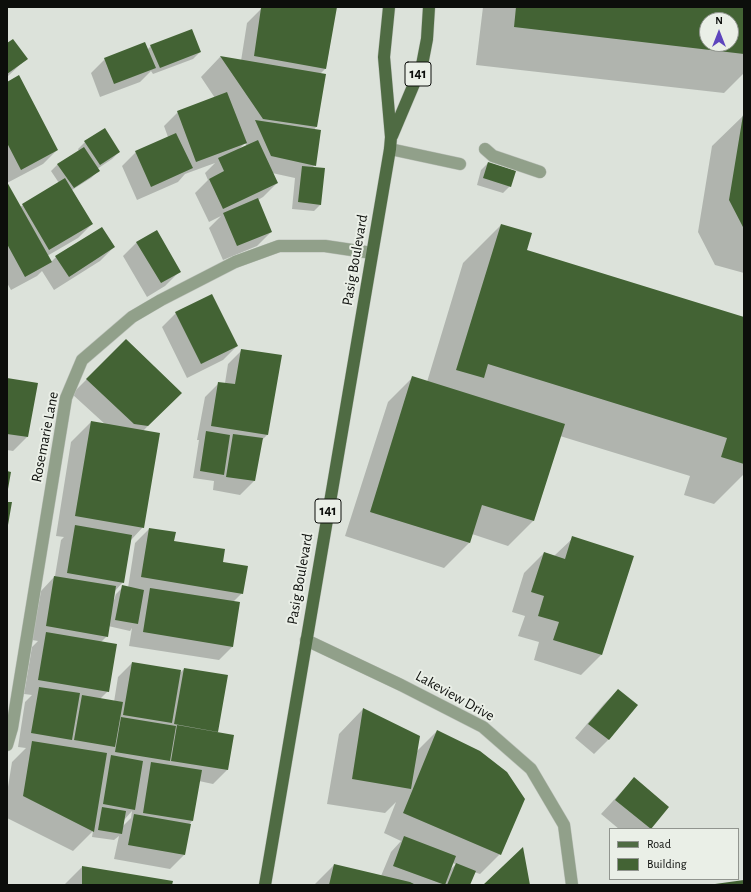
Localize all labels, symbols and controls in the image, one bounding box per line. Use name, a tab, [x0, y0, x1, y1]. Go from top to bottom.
north arrow	[699, 12, 739, 52]
text: N	[715, 15, 723, 26]
road number: 141	[405, 62, 431, 86]
street label: Pasig Boulevard	[338, 213, 372, 307]
street label: Rosemarie Lane	[27, 390, 63, 484]
road number: 141	[315, 499, 341, 523]
street label: Pasig Boulevard	[283, 532, 317, 626]
street label: Lakeview Drive	[412, 667, 498, 725]
legend	[609, 828, 739, 880]
text: Road	[647, 838, 671, 850]
text: Building	[647, 858, 687, 870]

